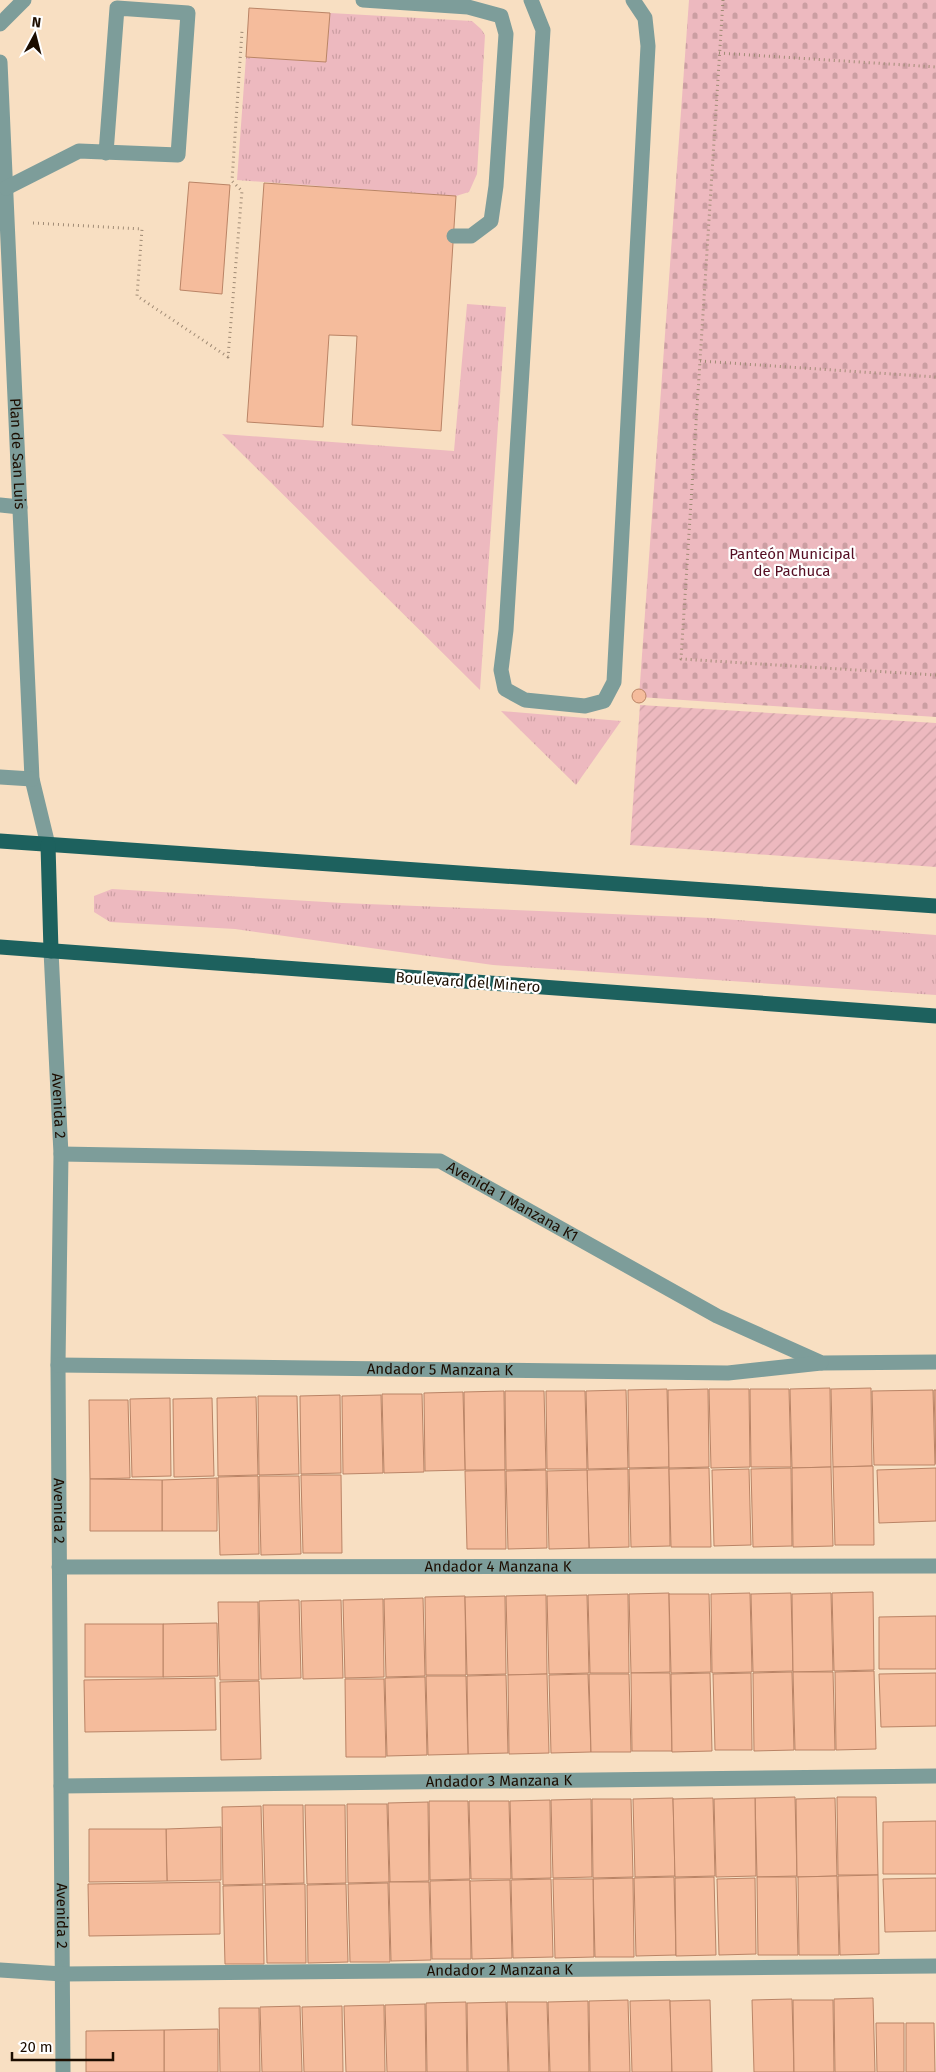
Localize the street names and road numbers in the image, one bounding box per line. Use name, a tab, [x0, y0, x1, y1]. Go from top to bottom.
street label: Plan de San Luis	[6, 398, 29, 510]
street label: Boulevard del Minero	[395, 968, 541, 996]
street label: Avenida 2	[48, 1073, 69, 1139]
street label: Avenida 1 Manzana K1	[444, 1158, 581, 1245]
street label: Andador 5 Manzana K	[367, 1360, 514, 1379]
street label: Avenida 2	[50, 1478, 68, 1544]
street label: Andador 4 Manzana K	[424, 1557, 572, 1576]
street label: Andador 3 Manzana K	[426, 1771, 572, 1791]
street label: Avenida 2	[53, 1883, 71, 1949]
street label: Andador 2 Manzana K	[427, 1960, 573, 1980]

